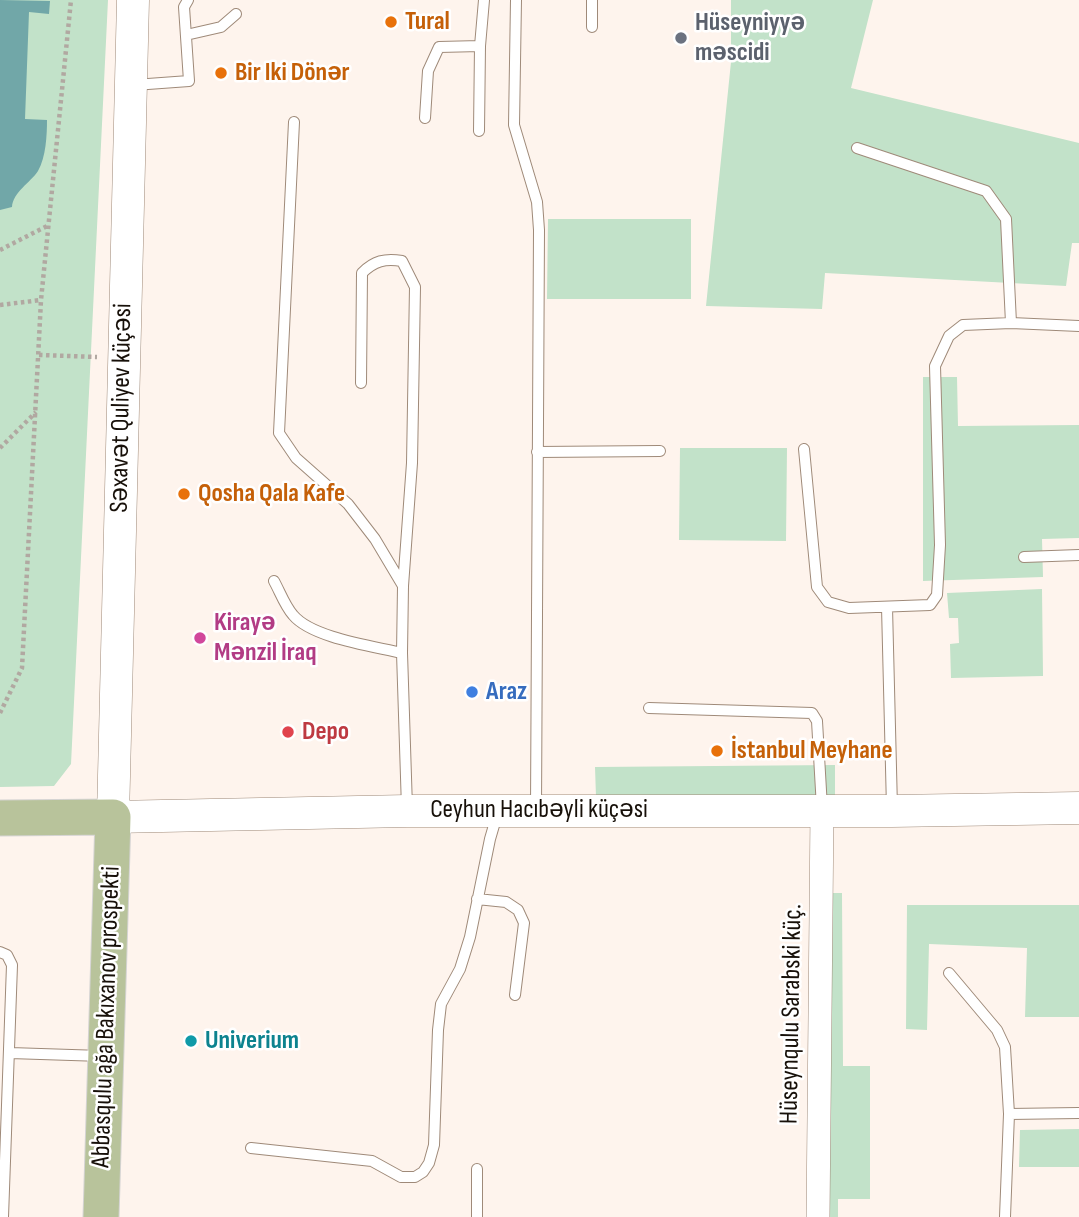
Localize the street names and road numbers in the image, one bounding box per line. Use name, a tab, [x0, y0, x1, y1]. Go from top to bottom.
street label: Səxavət Quliyev küçəsi	[105, 303, 139, 513]
street label: Ceyhun Hacıbəyli küçəsi	[430, 794, 648, 826]
street label: Abbasqulu ağa Bakıxanov prospekti	[86, 866, 128, 1168]
street label: Hüseynqulu Sarabski küç.	[774, 904, 810, 1124]

